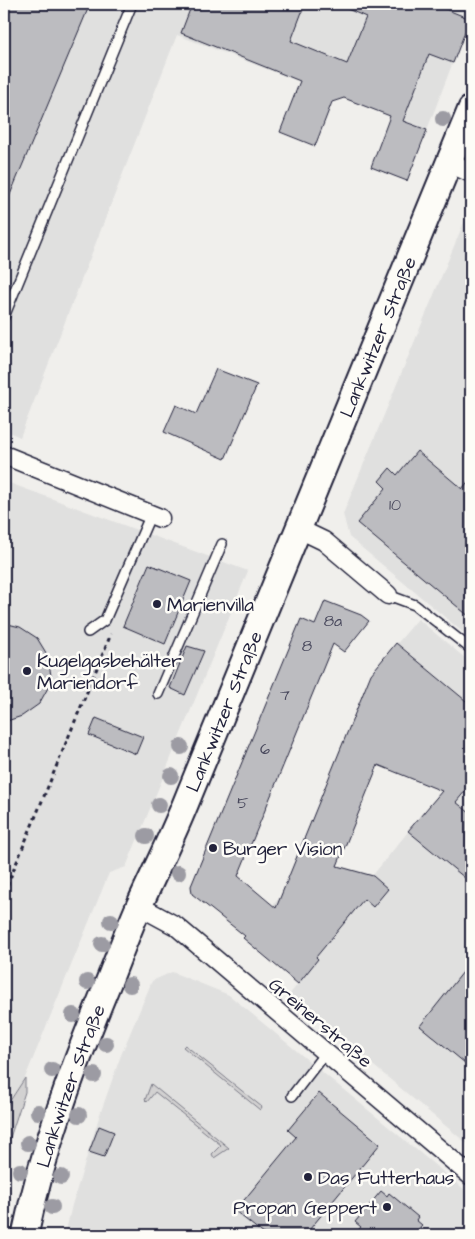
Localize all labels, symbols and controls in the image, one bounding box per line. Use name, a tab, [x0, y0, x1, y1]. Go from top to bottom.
street label: Lankwitzer Straße	[334, 253, 424, 422]
house number: 10	[389, 494, 401, 516]
place label: Marienvilla	[167, 592, 254, 619]
marker: Marienvilla	[151, 598, 163, 610]
house number: 8a	[324, 610, 342, 632]
street label: Lankwitzer Straße	[180, 627, 270, 796]
house number: 8	[302, 635, 312, 657]
place label: Kugelgasbehälter Mariendorf	[37, 648, 182, 697]
marker: Kugelgasbehälter Mariendorf	[21, 665, 33, 677]
house number: 7	[280, 684, 290, 706]
house number: 6	[260, 738, 270, 760]
house number: 5	[237, 792, 249, 814]
place label: Burger Vision	[223, 836, 342, 864]
marker: Burger Vision	[207, 842, 219, 854]
street label: Greinerstraße	[262, 972, 378, 1075]
street label: Lankwitzer Straße	[30, 1001, 113, 1171]
place label: Das Futterhaus	[318, 1165, 454, 1192]
marker: Das Futterhaus	[302, 1171, 314, 1183]
place label: Propan Geppert	[233, 1195, 377, 1222]
marker: Propan Geppert	[381, 1201, 393, 1213]

